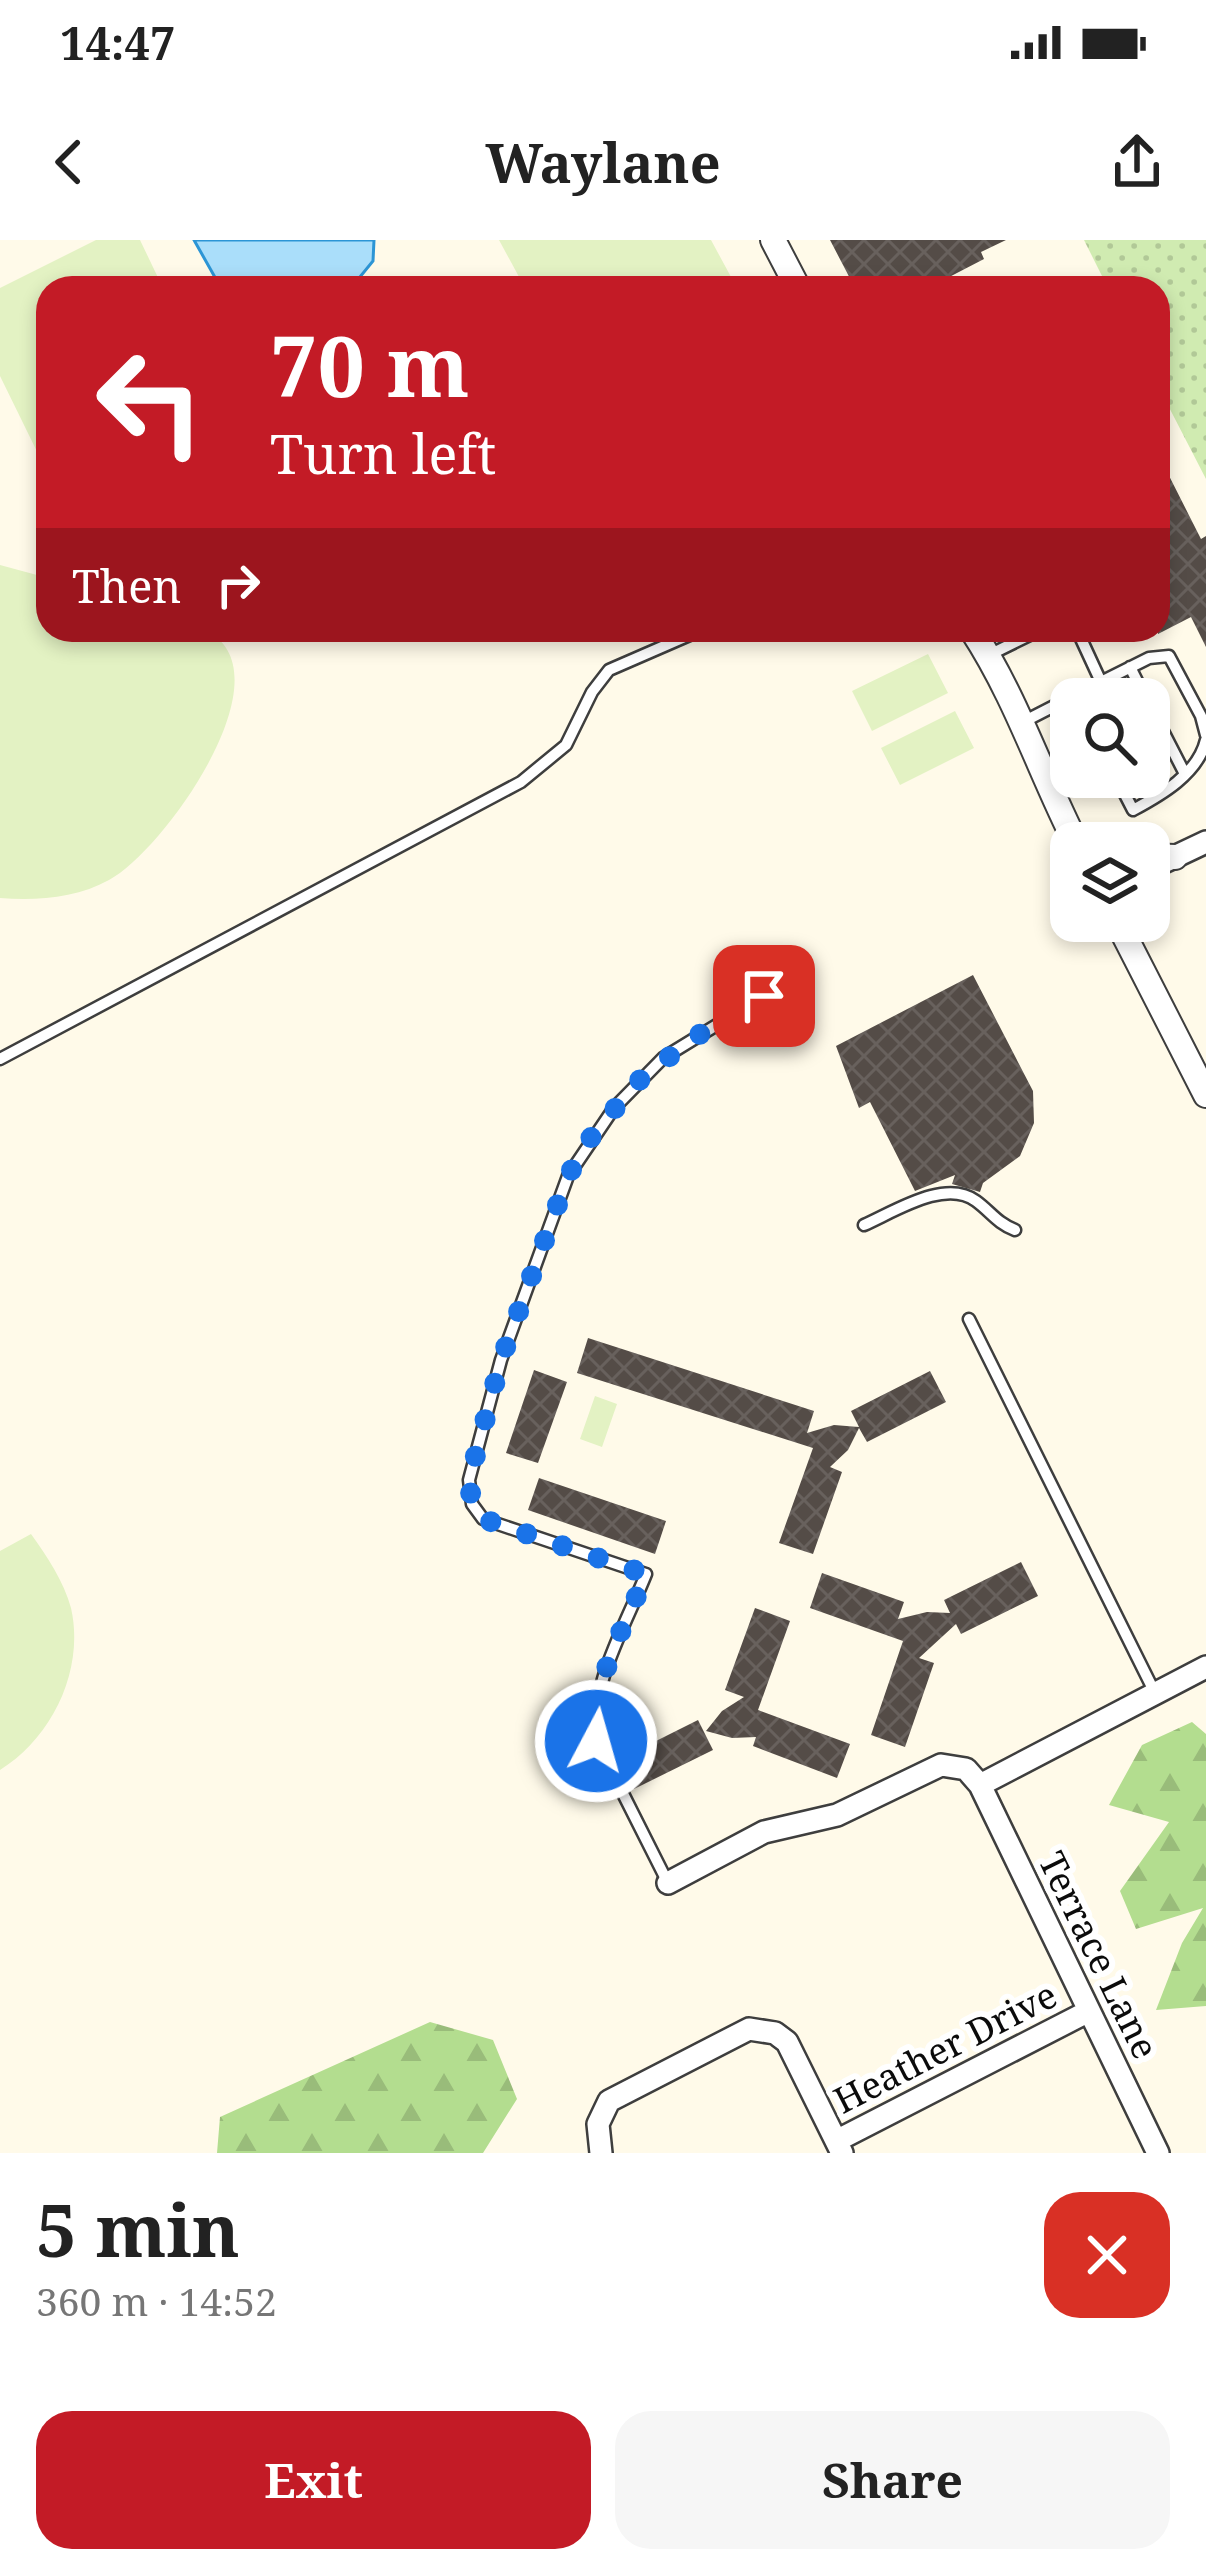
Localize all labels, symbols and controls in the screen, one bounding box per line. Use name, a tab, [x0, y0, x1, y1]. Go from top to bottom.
text: 14:47	[60, 12, 175, 73]
text: Waylane	[485, 125, 721, 199]
icon: back	[36, 129, 102, 195]
icon: share	[1104, 129, 1170, 195]
text: 70 m	[270, 307, 470, 422]
icon: left	[72, 324, 228, 480]
text: Turn left	[270, 416, 496, 490]
icon: right	[205, 552, 271, 618]
text: Then	[72, 555, 181, 616]
map controls	[1050, 678, 1170, 942]
button: search	[1050, 678, 1170, 798]
button: layers	[1050, 822, 1170, 942]
pin	[713, 945, 815, 1047]
icon: arrive	[731, 963, 797, 1029]
position arrow	[533, 1678, 659, 1804]
street label: Terrace Lane	[1028, 1843, 1170, 2067]
street label: Heather Drive	[825, 1970, 1065, 2124]
text: 5 min	[36, 2180, 240, 2278]
button: close	[1044, 2192, 1170, 2318]
text: 360 m · 14:52	[36, 2274, 277, 2327]
button: Exit	[36, 2411, 591, 2549]
button: Share	[615, 2411, 1170, 2549]

